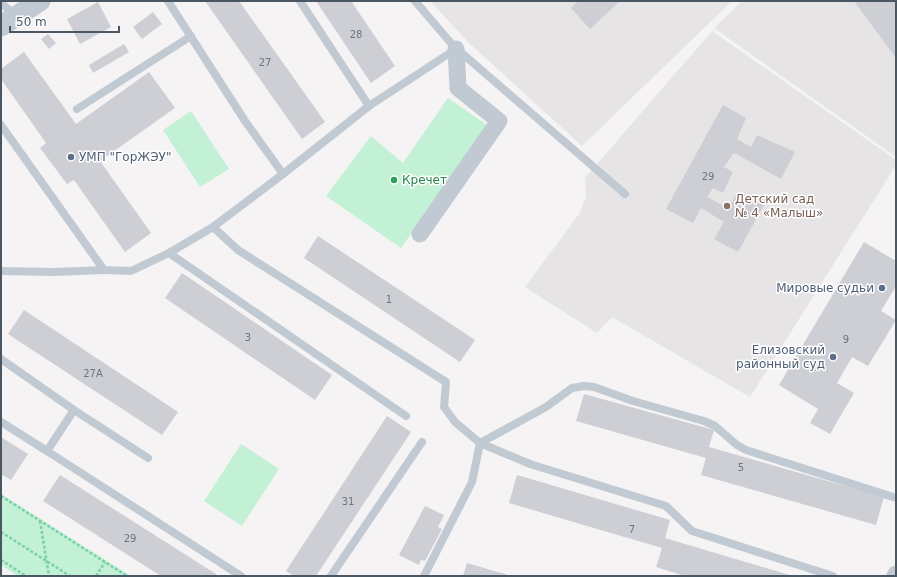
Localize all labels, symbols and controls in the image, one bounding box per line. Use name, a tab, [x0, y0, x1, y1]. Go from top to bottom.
scale bar	[10, 8, 119, 34]
text: 50 m	[16, 15, 47, 29]
house number: 28	[350, 29, 362, 40]
house number: 27	[259, 57, 271, 68]
place label: УМП "ГорЖЭУ"	[79, 150, 171, 164]
marker: УМП "ГорЖЭУ"	[66, 152, 76, 162]
house number: 29	[702, 171, 714, 182]
place label: Кречет	[402, 173, 447, 187]
marker: Кречет	[389, 175, 399, 185]
place label: Детский сад № 4 «Малыш»	[735, 192, 823, 220]
marker: Детский сад № 4 «Малыш»	[722, 201, 732, 211]
place label: Мировые судьи	[776, 281, 874, 295]
marker: Мировые судьи	[877, 283, 887, 293]
house number: 1	[386, 294, 392, 305]
house number: 3	[245, 332, 251, 343]
house number: 9	[843, 334, 849, 345]
place label: Елизовский районный суд	[736, 343, 825, 371]
marker: Елизовский районный суд	[828, 352, 838, 362]
house number: 27А	[83, 368, 103, 379]
house number: 5	[738, 462, 744, 473]
house number: 31	[342, 496, 354, 507]
house number: 7	[629, 524, 635, 535]
house number: 29	[124, 533, 136, 544]

